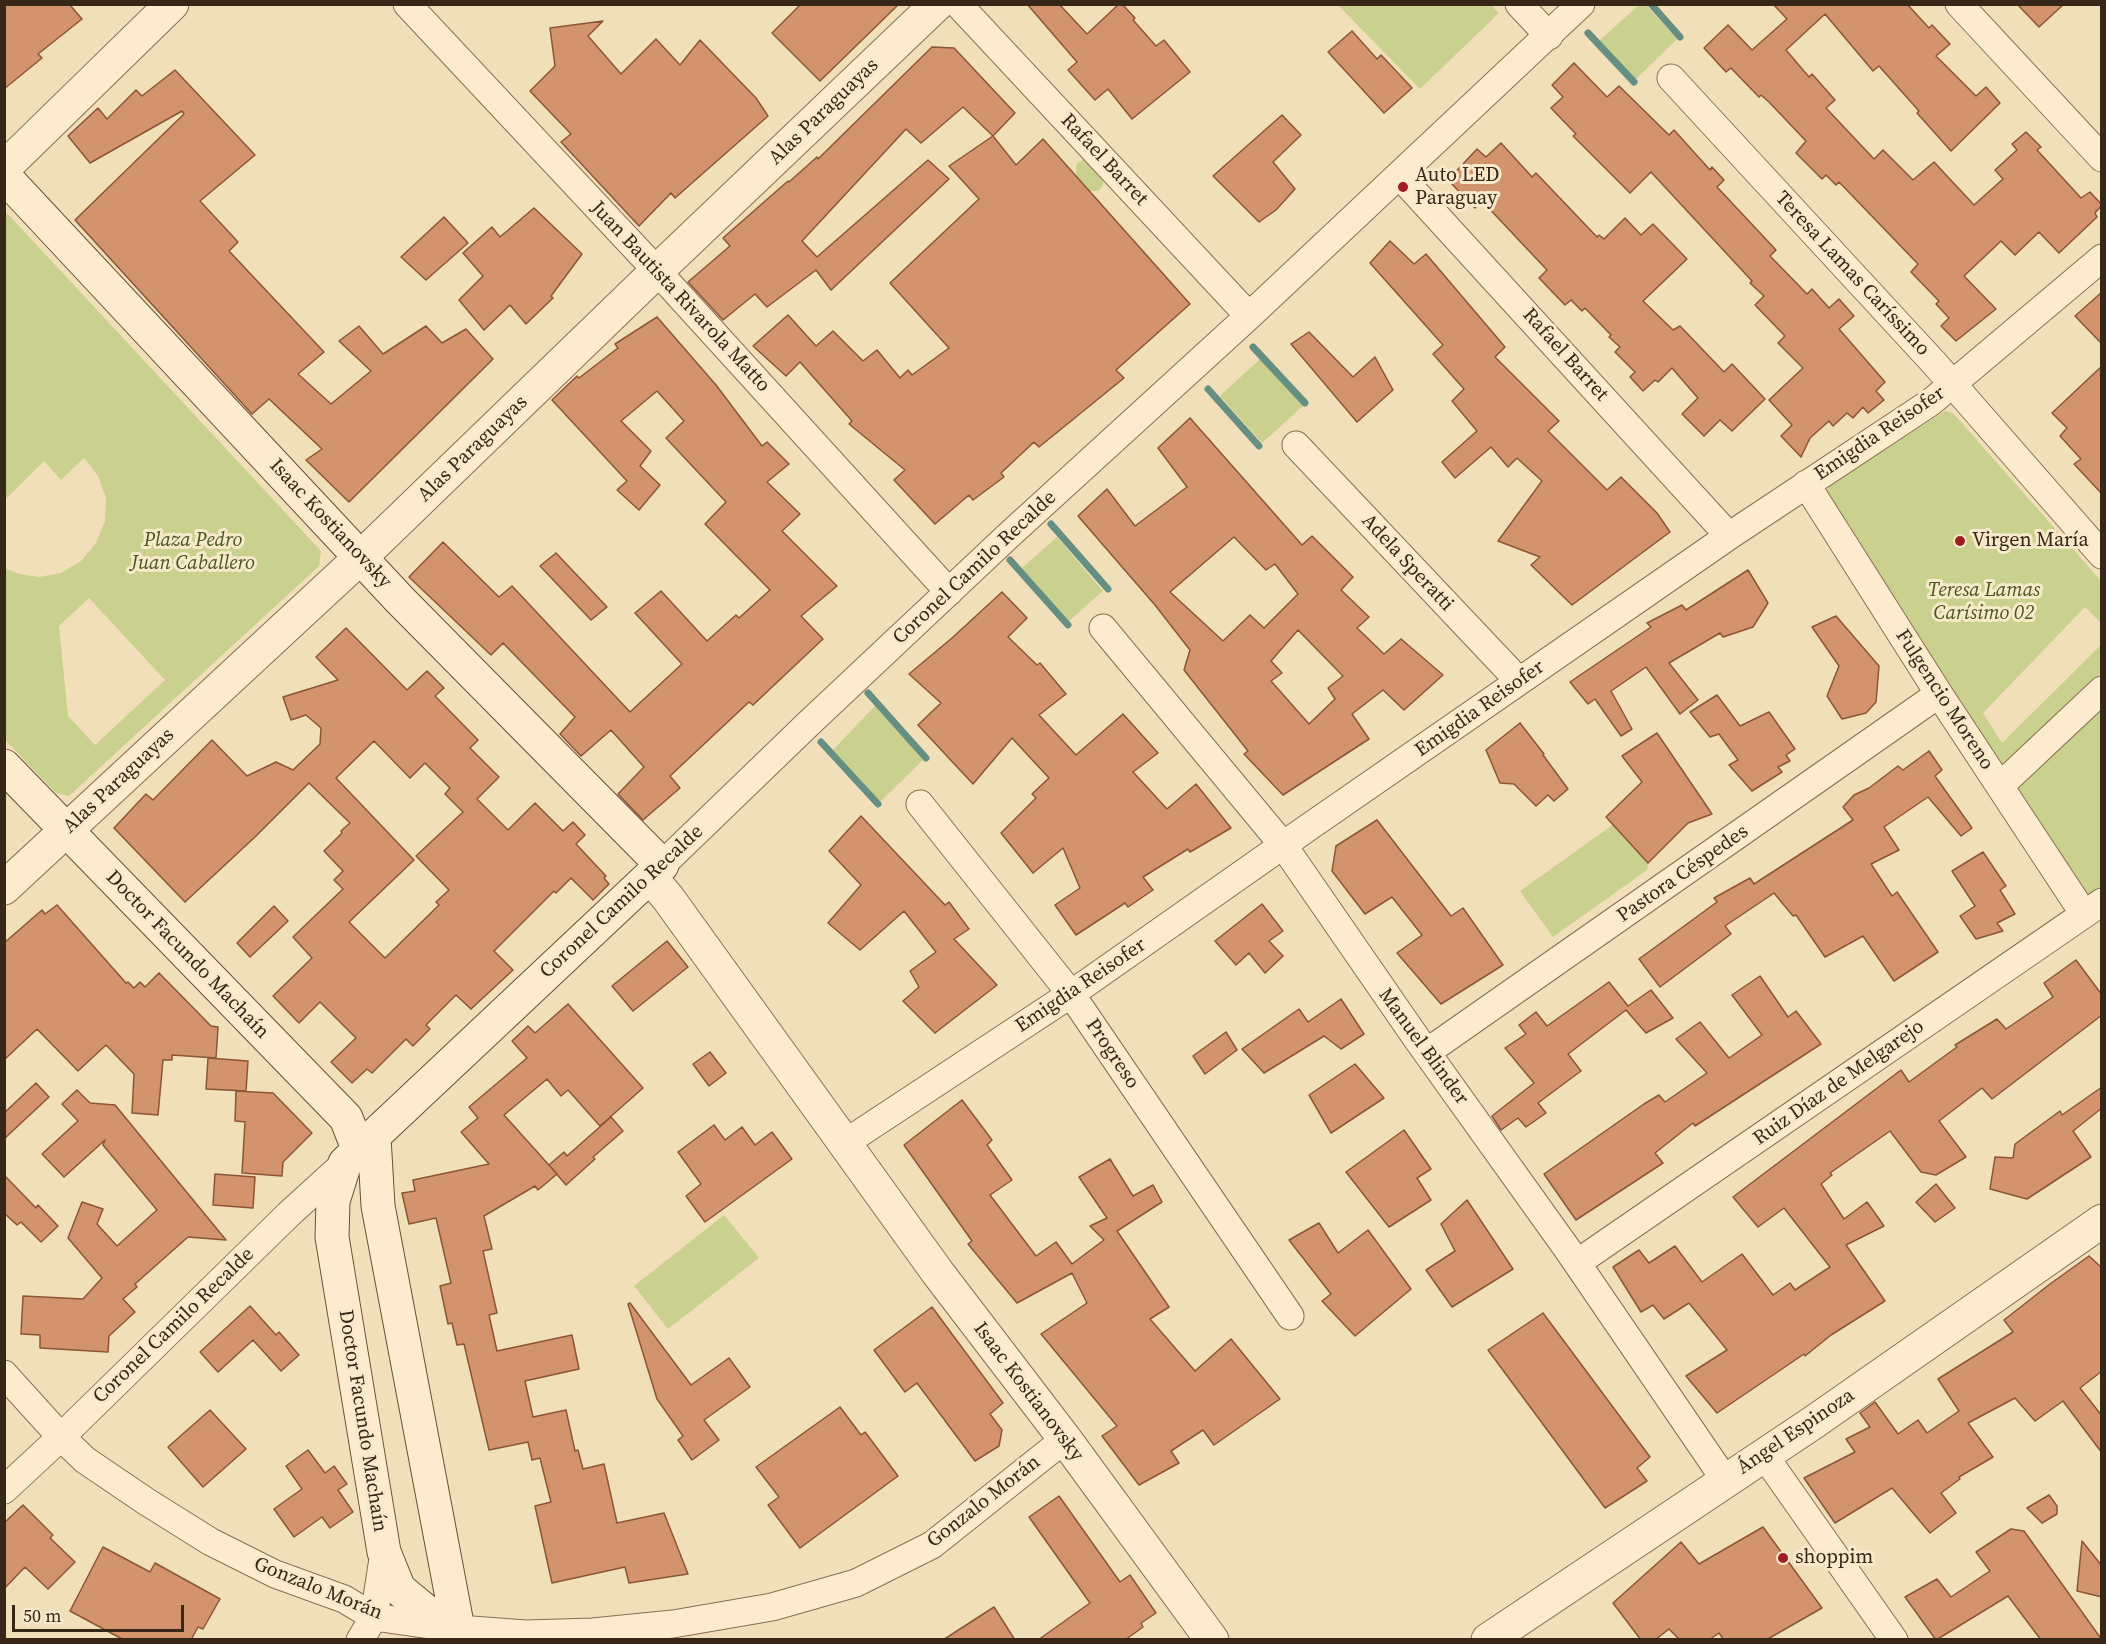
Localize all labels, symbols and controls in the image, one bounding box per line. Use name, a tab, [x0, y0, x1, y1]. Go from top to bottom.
street label: Alas Paraguayas	[764, 54, 884, 170]
street label: Rafael Barret	[1055, 109, 1153, 211]
place label: Auto LED Paraguay	[1415, 164, 1499, 211]
marker: Auto LED Paraguay	[1396, 180, 1410, 194]
street label: Teresa Lamas Caríssimo	[1770, 187, 1934, 361]
street label: Juan Bautista Rivarola Matto	[585, 196, 775, 398]
street label: Rafael Barret	[1517, 303, 1613, 407]
street label: Emigdia Reisofer	[1810, 381, 1950, 487]
street label: Alas Paraguayas	[413, 391, 533, 507]
street label: Isaac Kostianovsky	[264, 454, 396, 594]
street label: Coronel Camilo Recalde	[888, 486, 1062, 650]
street label: Adela Speratti	[1356, 509, 1458, 617]
park label: Plaza Pedro Juan Caballero	[131, 529, 255, 576]
place label: Virgen María	[1972, 529, 2089, 553]
marker: Virgen María	[1953, 534, 1967, 548]
park label: Teresa Lamas Carísimo 02	[1928, 579, 2040, 626]
street label: Fulgencio Moreno	[1890, 625, 1998, 775]
street label: Emigdia Reisofer	[1411, 655, 1549, 763]
street label: Alas Paraguayas	[58, 723, 180, 839]
street label: Coronel Camilo Recalde	[535, 820, 709, 984]
street label: Pastora Céspedes	[1613, 820, 1753, 928]
street label: Doctor Facundo Machaín	[100, 866, 274, 1044]
street label: Emigdia Reisofer	[1011, 933, 1151, 1039]
street label: Manuel Blinder	[1373, 984, 1473, 1110]
street label: Progreso	[1080, 1014, 1144, 1094]
street label: Ruiz Díaz de Melgarejo	[1749, 1015, 1929, 1151]
street label: Coronel Camilo Recalde	[89, 1243, 259, 1409]
street label: Doctor Facundo Machaín	[333, 1308, 391, 1534]
street label: Isaac Kostianovsky	[968, 1318, 1088, 1466]
street label: Ángel Espinoza	[1733, 1384, 1859, 1480]
street label: Gonzalo Morán	[923, 1450, 1045, 1554]
place label: shoppim	[1795, 1546, 1873, 1570]
marker: shoppim	[1776, 1551, 1790, 1565]
street label: Gonzalo Morán	[250, 1552, 386, 1626]
scale bar	[15, 1593, 188, 1631]
text: 50 m	[23, 1603, 61, 1628]

